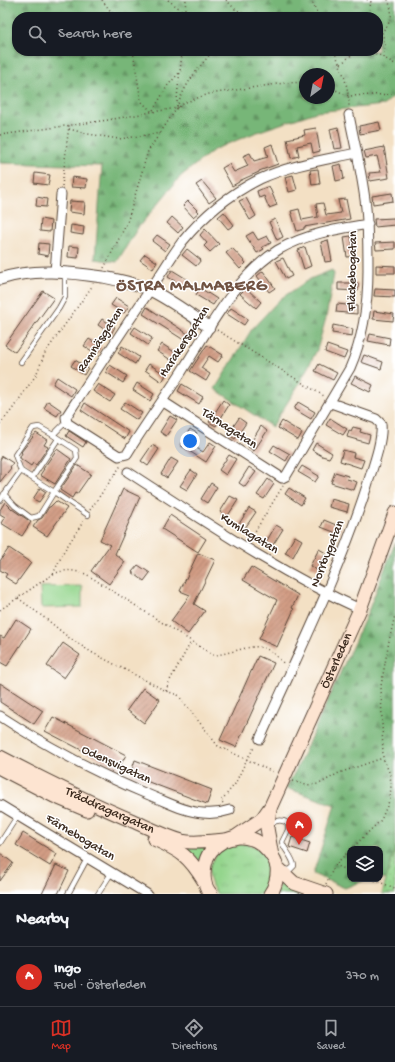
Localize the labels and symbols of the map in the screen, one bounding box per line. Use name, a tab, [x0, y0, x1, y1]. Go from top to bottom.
north arrow	[299, 68, 335, 104]
street label: Fläckebogatan	[345, 230, 361, 312]
district label: ÖSTRA MALMABERG	[116, 277, 268, 297]
street label: Harakersgatan	[156, 303, 214, 380]
street label: Ramnäsgatan	[74, 304, 128, 375]
street label: Tärnagatan	[197, 405, 260, 453]
your location	[180, 431, 200, 451]
street label: Kumlagatan	[217, 510, 282, 558]
street label: Norrbygatan	[308, 518, 349, 590]
street label: Österleden	[318, 630, 356, 691]
street label: Odensvigatan	[79, 742, 154, 788]
street label: Tråddragargatan	[62, 783, 157, 837]
street label: Färnebogatan	[42, 811, 118, 865]
pin: A	[286, 812, 312, 845]

